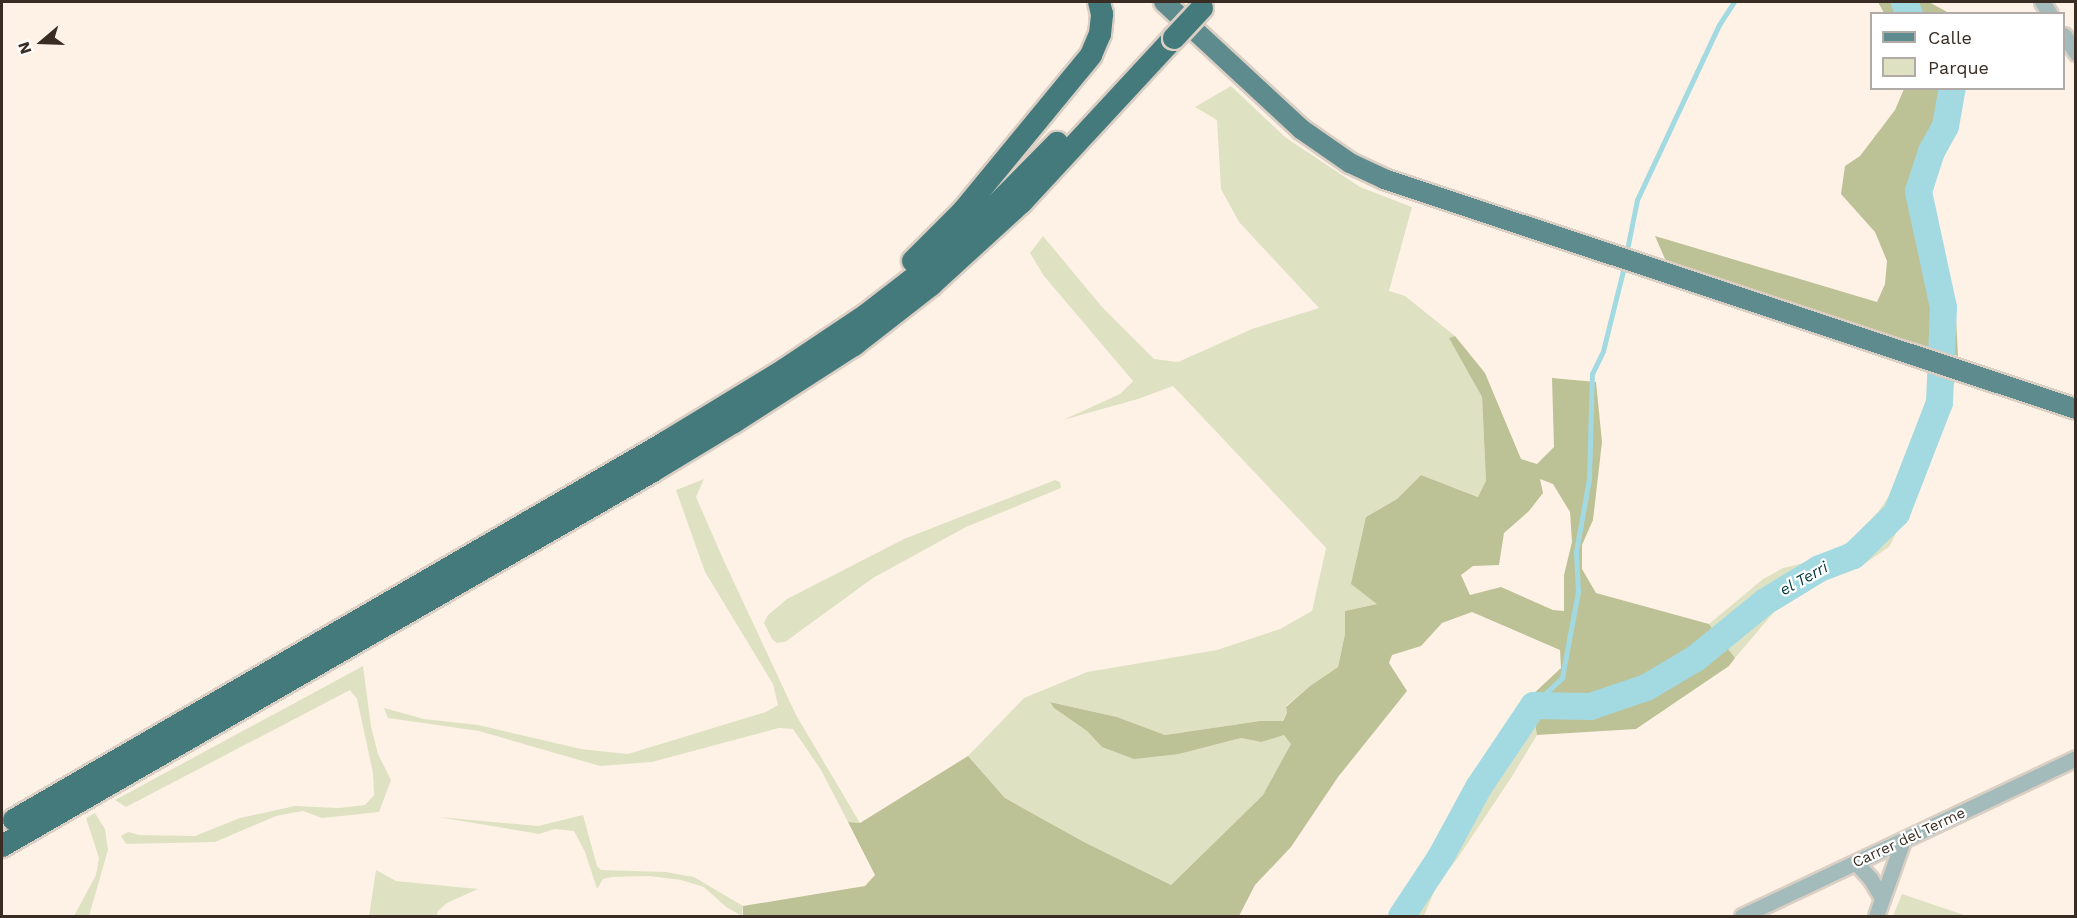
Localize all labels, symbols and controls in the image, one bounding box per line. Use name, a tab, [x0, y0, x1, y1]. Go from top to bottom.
north arrow	[12, 12, 72, 72]
legend	[1870, 12, 2065, 90]
text: Calle	[1928, 27, 1972, 48]
text: N	[14, 39, 35, 57]
text: Parque	[1928, 57, 1989, 78]
water label: el Terri	[1776, 558, 1832, 600]
street label: Carrer del Terme	[1849, 804, 1969, 872]

